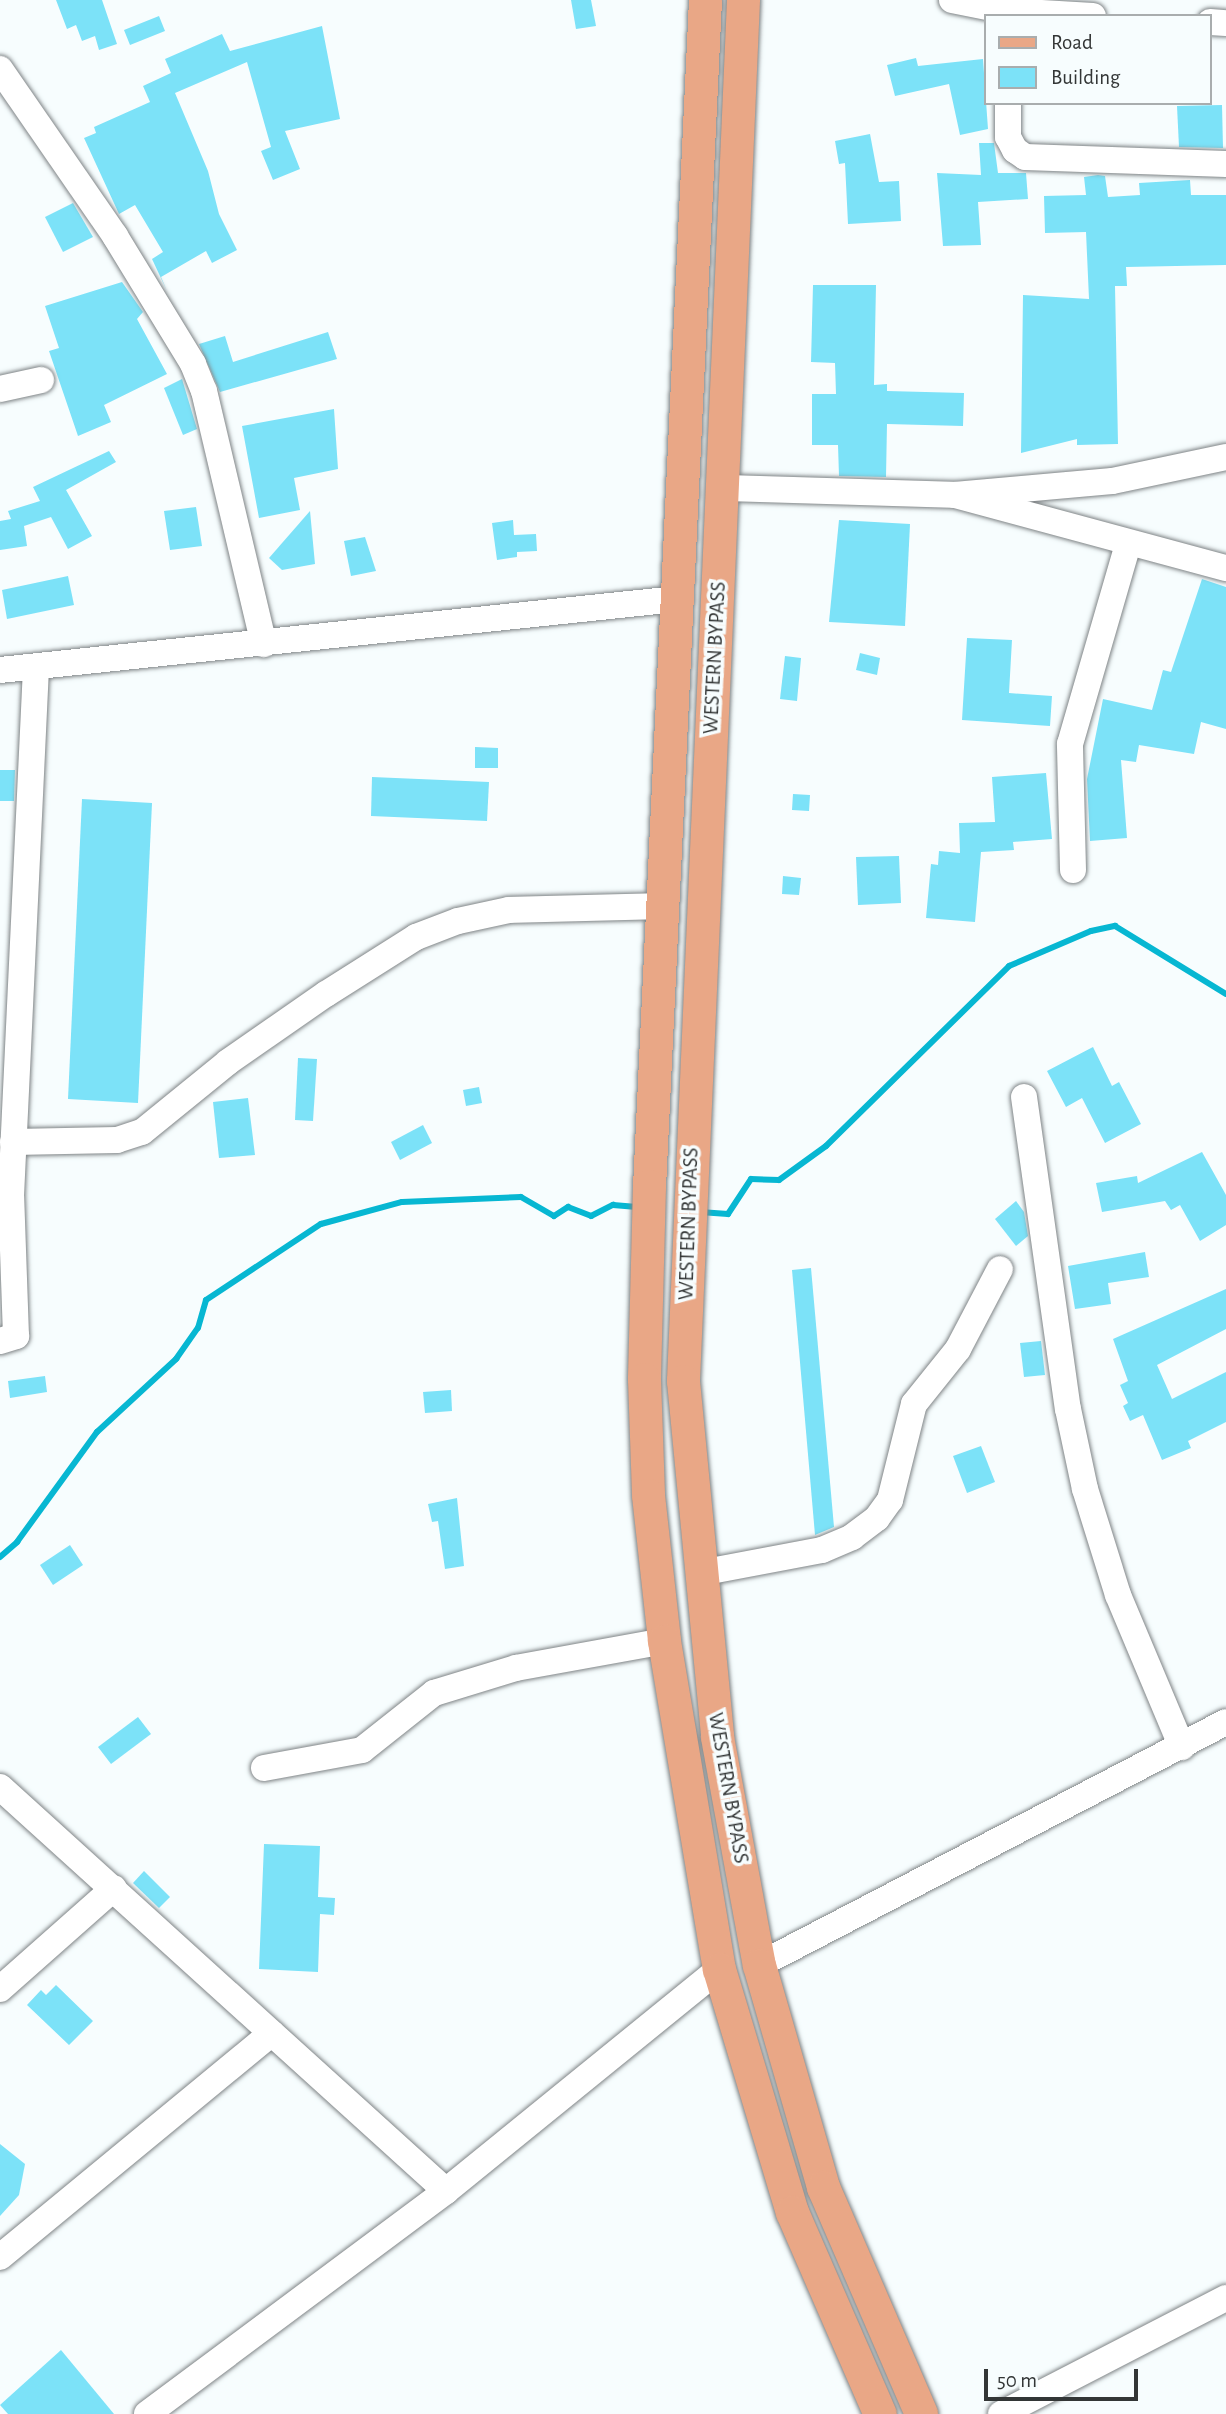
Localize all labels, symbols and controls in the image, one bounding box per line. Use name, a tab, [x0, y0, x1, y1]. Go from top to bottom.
legend	[984, 14, 1212, 105]
text: Road	[1051, 32, 1093, 53]
text: Building	[1051, 67, 1120, 88]
street label: WESTERN BYPASS	[698, 581, 732, 735]
street label: WESTERN BYPASS	[674, 1147, 704, 1301]
street label: WESTERN BYPASS	[702, 1711, 754, 1865]
scale bar	[988, 2354, 1142, 2398]
text: 50 m	[997, 2370, 1037, 2391]

